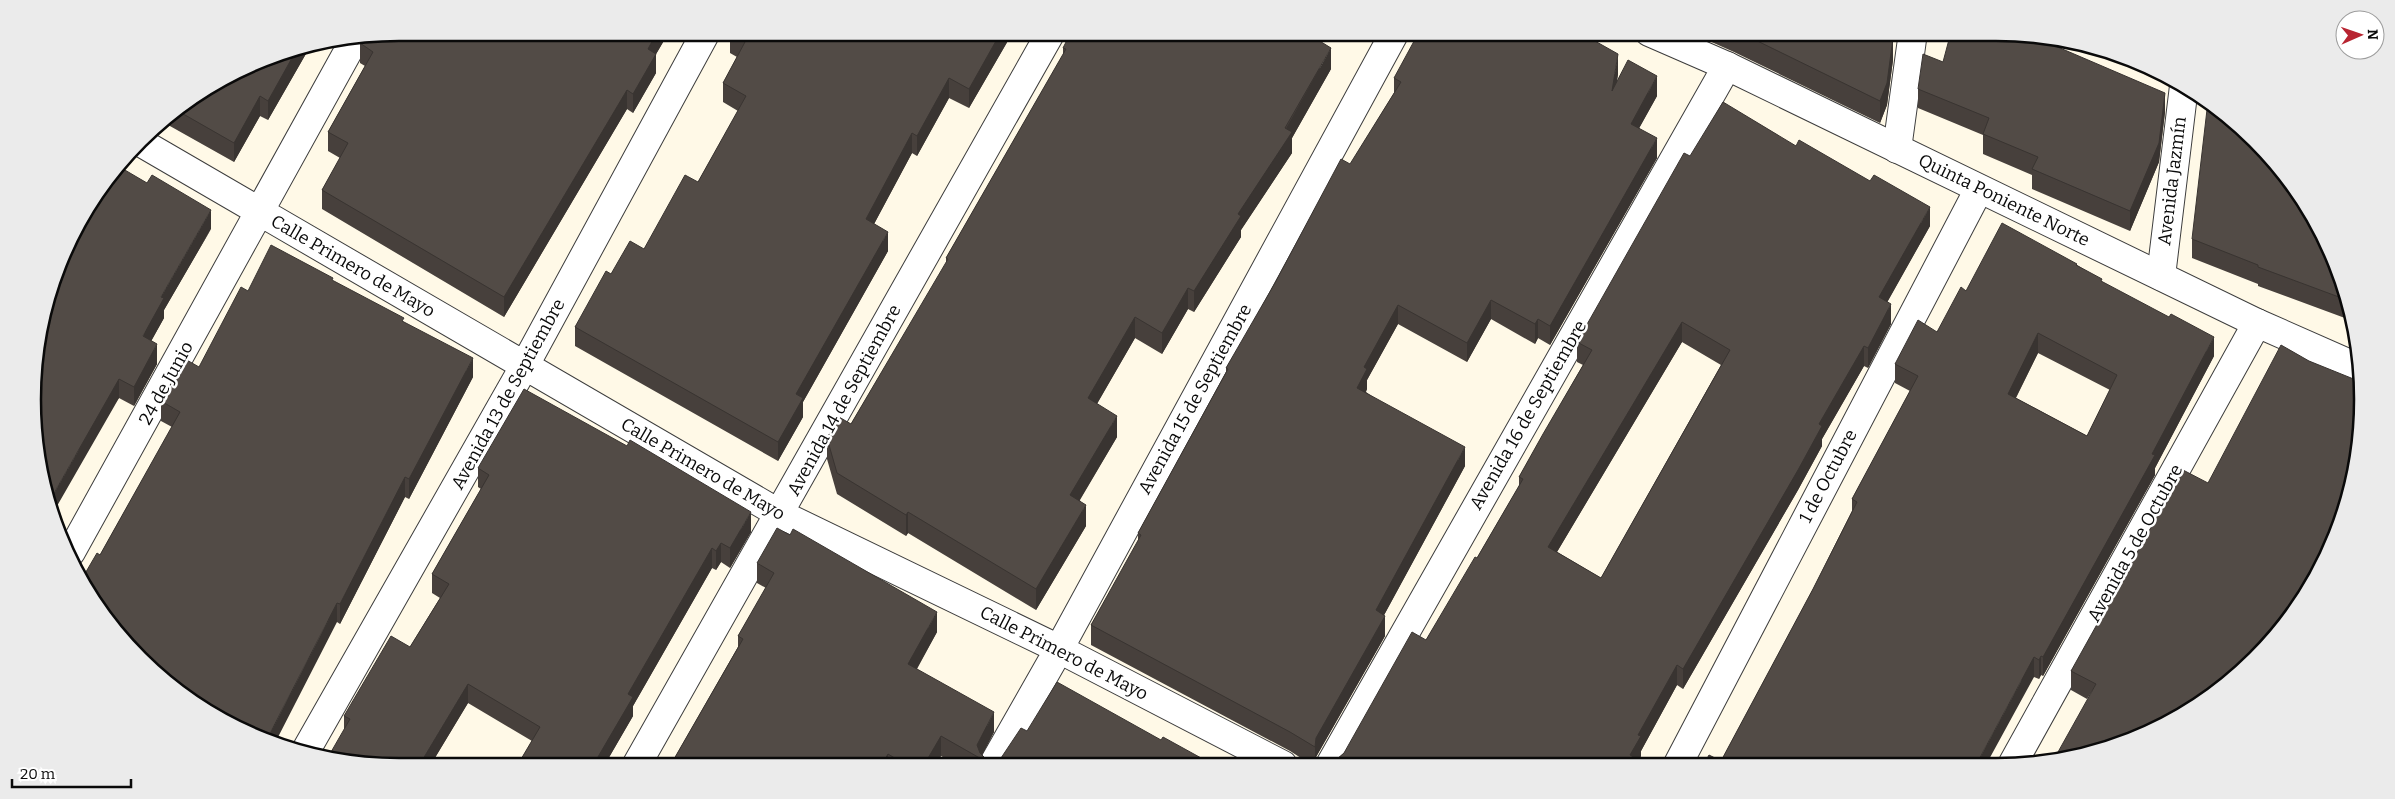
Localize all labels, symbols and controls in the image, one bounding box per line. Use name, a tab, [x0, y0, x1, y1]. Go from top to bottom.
north arrow	[2335, 10, 2385, 60]
text: N	[2364, 29, 2381, 40]
street label: Avenida Jazmín	[2153, 115, 2191, 247]
street label: Quinta Poniente Norte	[1915, 149, 2093, 251]
street label: Calle Primero de Mayo	[267, 210, 439, 322]
street label: Avenida 13 de Septiembre	[446, 295, 570, 493]
street label: Avenida 15 de Septiembre	[1134, 300, 1256, 498]
street label: Avenida 14 de Septiembre	[782, 301, 906, 499]
street label: Avenida 16 de Septiembre	[1465, 316, 1591, 514]
street label: 24 de Junio	[134, 337, 198, 429]
street label: Calle Primero de Mayo	[617, 413, 789, 525]
street label: 1 de Octubre	[1794, 425, 1862, 527]
street label: Avenida 5 de Octubre	[2083, 460, 2187, 626]
street label: Calle Primero de Mayo	[976, 601, 1152, 705]
scale bar	[12, 756, 131, 788]
text: 20 m	[20, 765, 56, 783]

